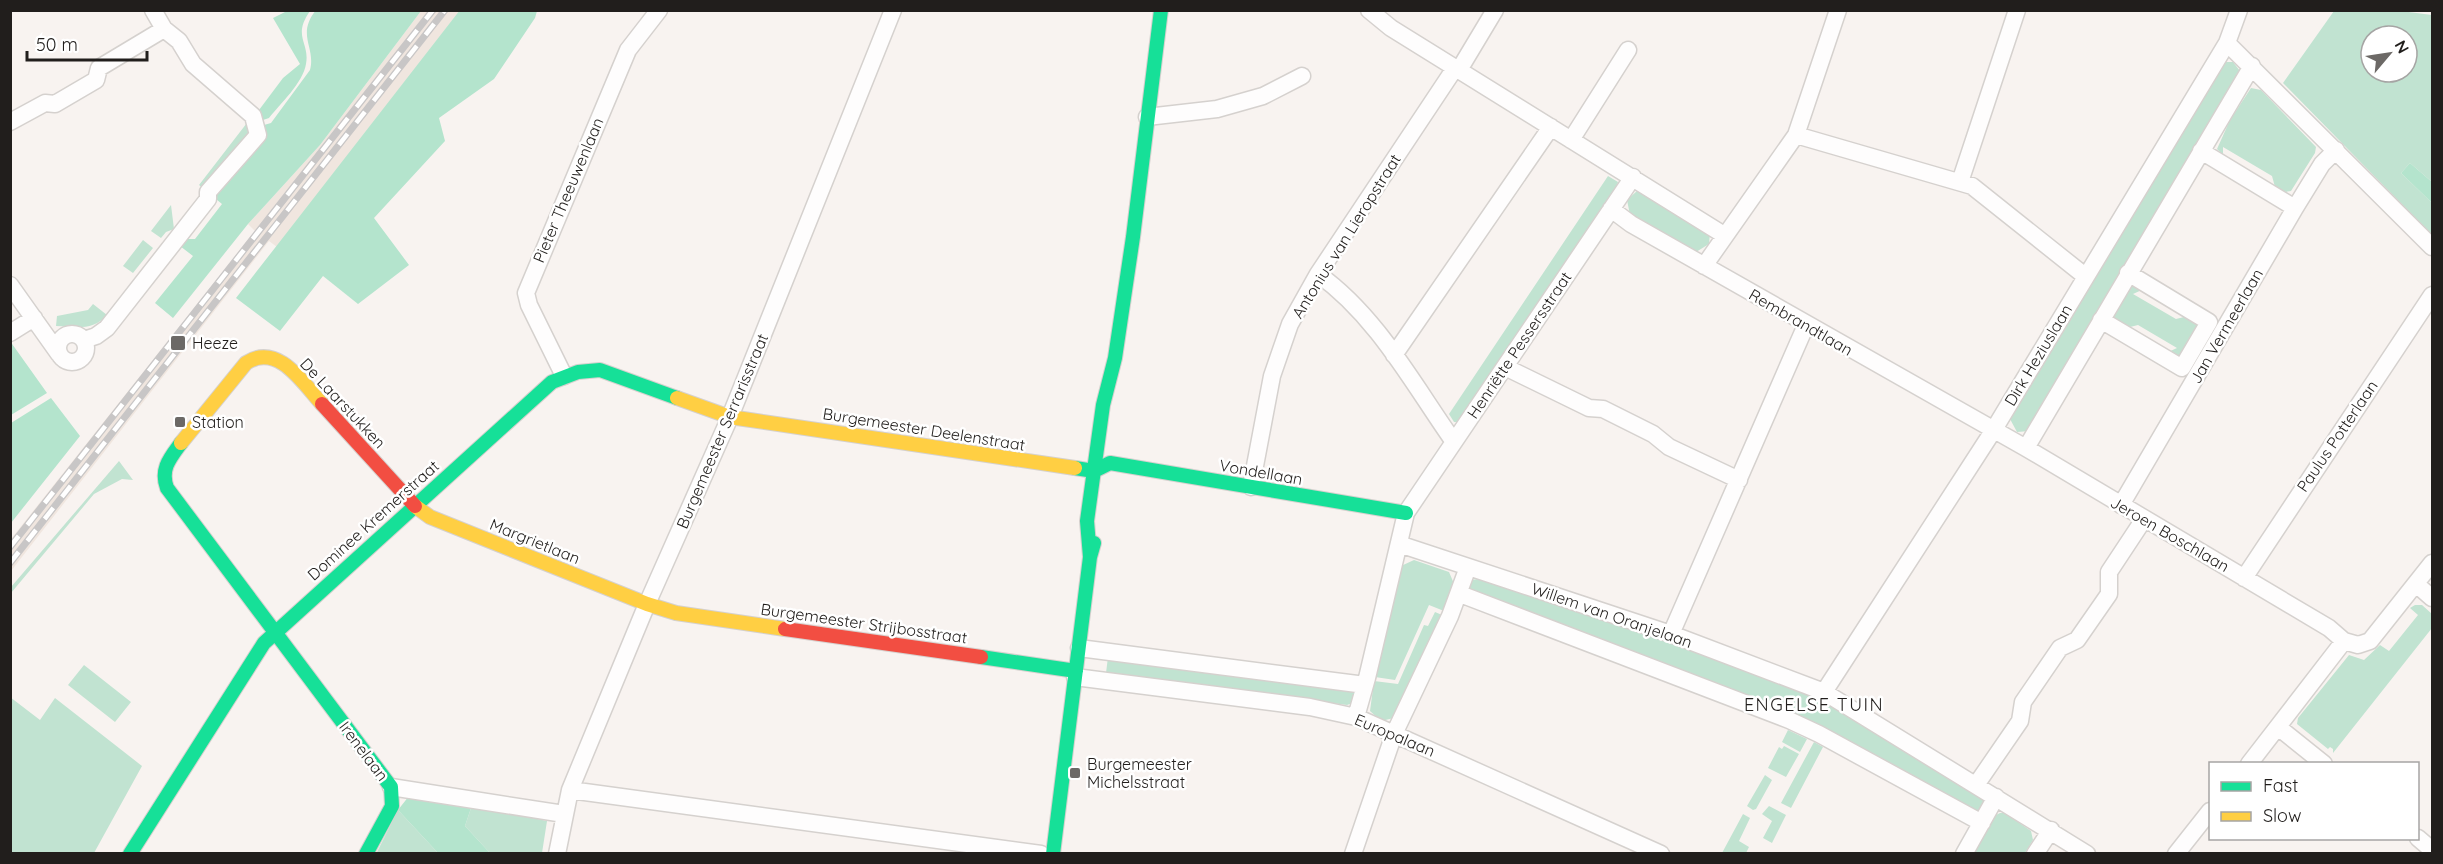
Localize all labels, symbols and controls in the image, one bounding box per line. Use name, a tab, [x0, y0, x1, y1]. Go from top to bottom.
scale bar	[27, 24, 147, 62]
north arrow	[2359, 24, 2419, 84]
text: 50 m	[36, 33, 78, 56]
text: N	[2391, 37, 2414, 57]
street label: Pieter Theeuwenlaan	[528, 114, 608, 266]
street label: Antonius van Lieropstraat	[1287, 150, 1405, 322]
street label: Jan Vermeerlaan	[2185, 265, 2267, 387]
street label: Henriëtte Pessersstraat	[1462, 268, 1576, 422]
street label: Rembrandtlaan	[1746, 284, 1856, 360]
street label: Dirk Heziuslaan	[2000, 301, 2076, 409]
street label: Burgemeester Serrarisstraat	[672, 330, 772, 532]
place label: Heeze	[192, 333, 238, 353]
marker: Heeze	[169, 334, 187, 352]
street label: De Laarstukken	[296, 354, 390, 452]
street label: Paulus Potterlaan	[2292, 376, 2382, 496]
street label: Burgemeester Deelenstraat	[821, 403, 1027, 455]
place label: Station	[192, 412, 244, 432]
marker: Station	[173, 415, 187, 429]
street label: Vondellaan	[1218, 455, 1304, 489]
street label: Dominee Kremerstraat	[303, 456, 443, 584]
street label: Jeroen Boschlaan	[2107, 492, 2233, 576]
street label: Margrietlaan	[487, 514, 583, 568]
street label: Willem van Oranjelaan	[1529, 578, 1695, 652]
street label: Burgemeester Strijbosstraat	[759, 599, 969, 647]
district label: ENGELSE TUIN	[1744, 693, 1884, 716]
street label: Europalaan	[1352, 709, 1438, 761]
street label: Irenelaan	[335, 717, 393, 785]
place label: Burgemeester Michelsstraat	[1087, 754, 1192, 792]
legend	[2209, 762, 2419, 840]
marker: Burgemeester Michelsstraat	[1068, 766, 1082, 780]
text: Fast	[2263, 774, 2298, 797]
text: Slow	[2263, 804, 2301, 827]

